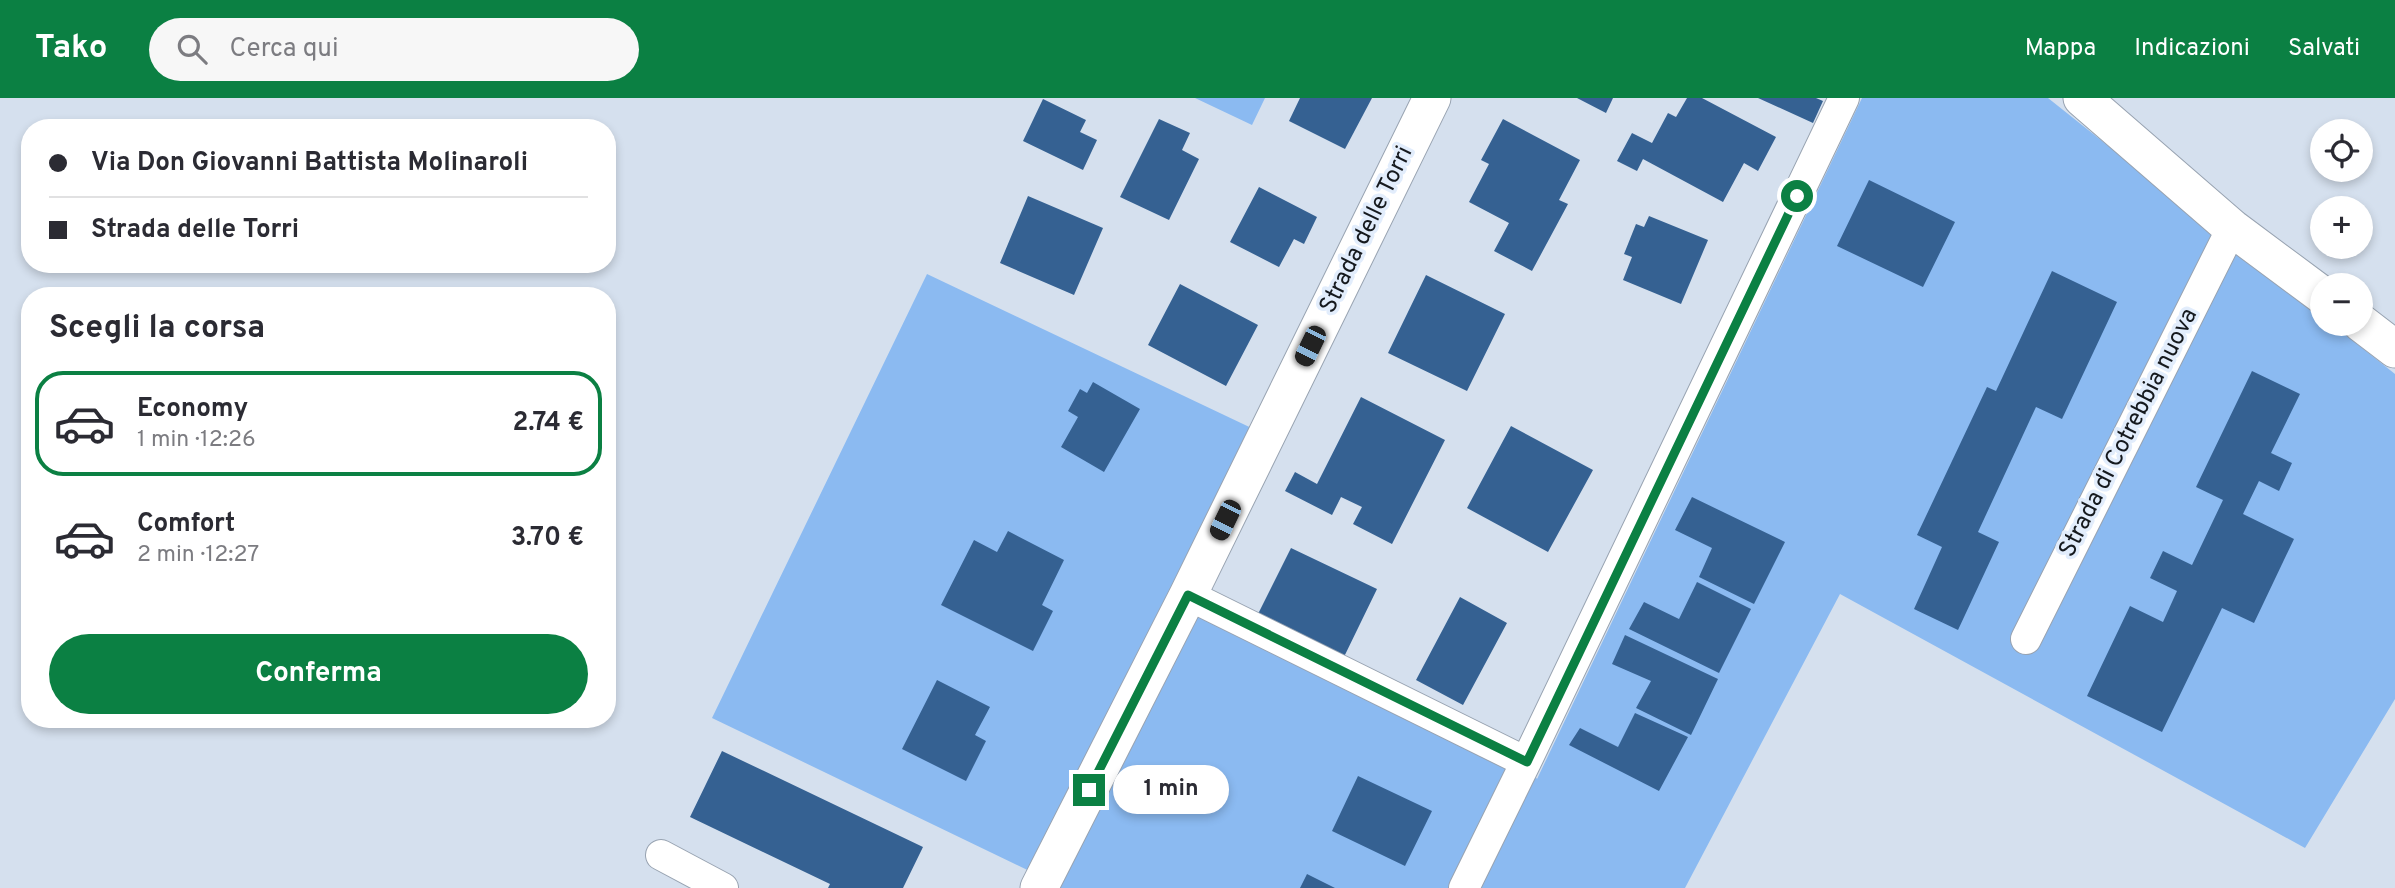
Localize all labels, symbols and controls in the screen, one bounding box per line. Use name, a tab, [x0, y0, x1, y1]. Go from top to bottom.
search box	[149, 18, 639, 81]
text: Tako	[35, 28, 107, 70]
icon: search	[173, 30, 211, 68]
text: Cerca qui	[229, 33, 339, 66]
text: Mappa	[2025, 34, 2096, 64]
text: Indicazioni	[2134, 34, 2250, 64]
text: Salvati	[2288, 34, 2360, 64]
map controls	[2310, 119, 2373, 336]
button: locate	[2310, 119, 2373, 182]
street label: Strada delle Torri	[1314, 142, 1420, 318]
text: Via Don Giovanni Battista Molinaroli	[91, 147, 528, 180]
route start	[1781, 180, 1813, 212]
button: +	[2310, 196, 2373, 259]
text: Strada delle Torri	[91, 214, 299, 247]
button: −	[2310, 273, 2373, 336]
street label: Strada di Cotrebbia nuova	[2053, 303, 2205, 563]
text: Scegli la corsa	[49, 309, 265, 349]
car	[1292, 323, 1329, 369]
icon: car	[53, 392, 116, 455]
text: Economy	[137, 393, 248, 426]
text: 2.74 €	[512, 407, 584, 440]
text: 1 min · 12:26	[137, 426, 256, 455]
car	[1207, 497, 1244, 543]
icon: car	[53, 507, 116, 570]
text: Comfort	[137, 508, 235, 541]
text: 3.70 €	[511, 522, 584, 555]
text: 2 min · 12:27	[137, 541, 259, 570]
button: Conferma	[49, 634, 588, 714]
callout: 1 min	[1114, 766, 1229, 814]
route end	[1073, 774, 1105, 806]
text: 1 min	[1143, 775, 1199, 804]

